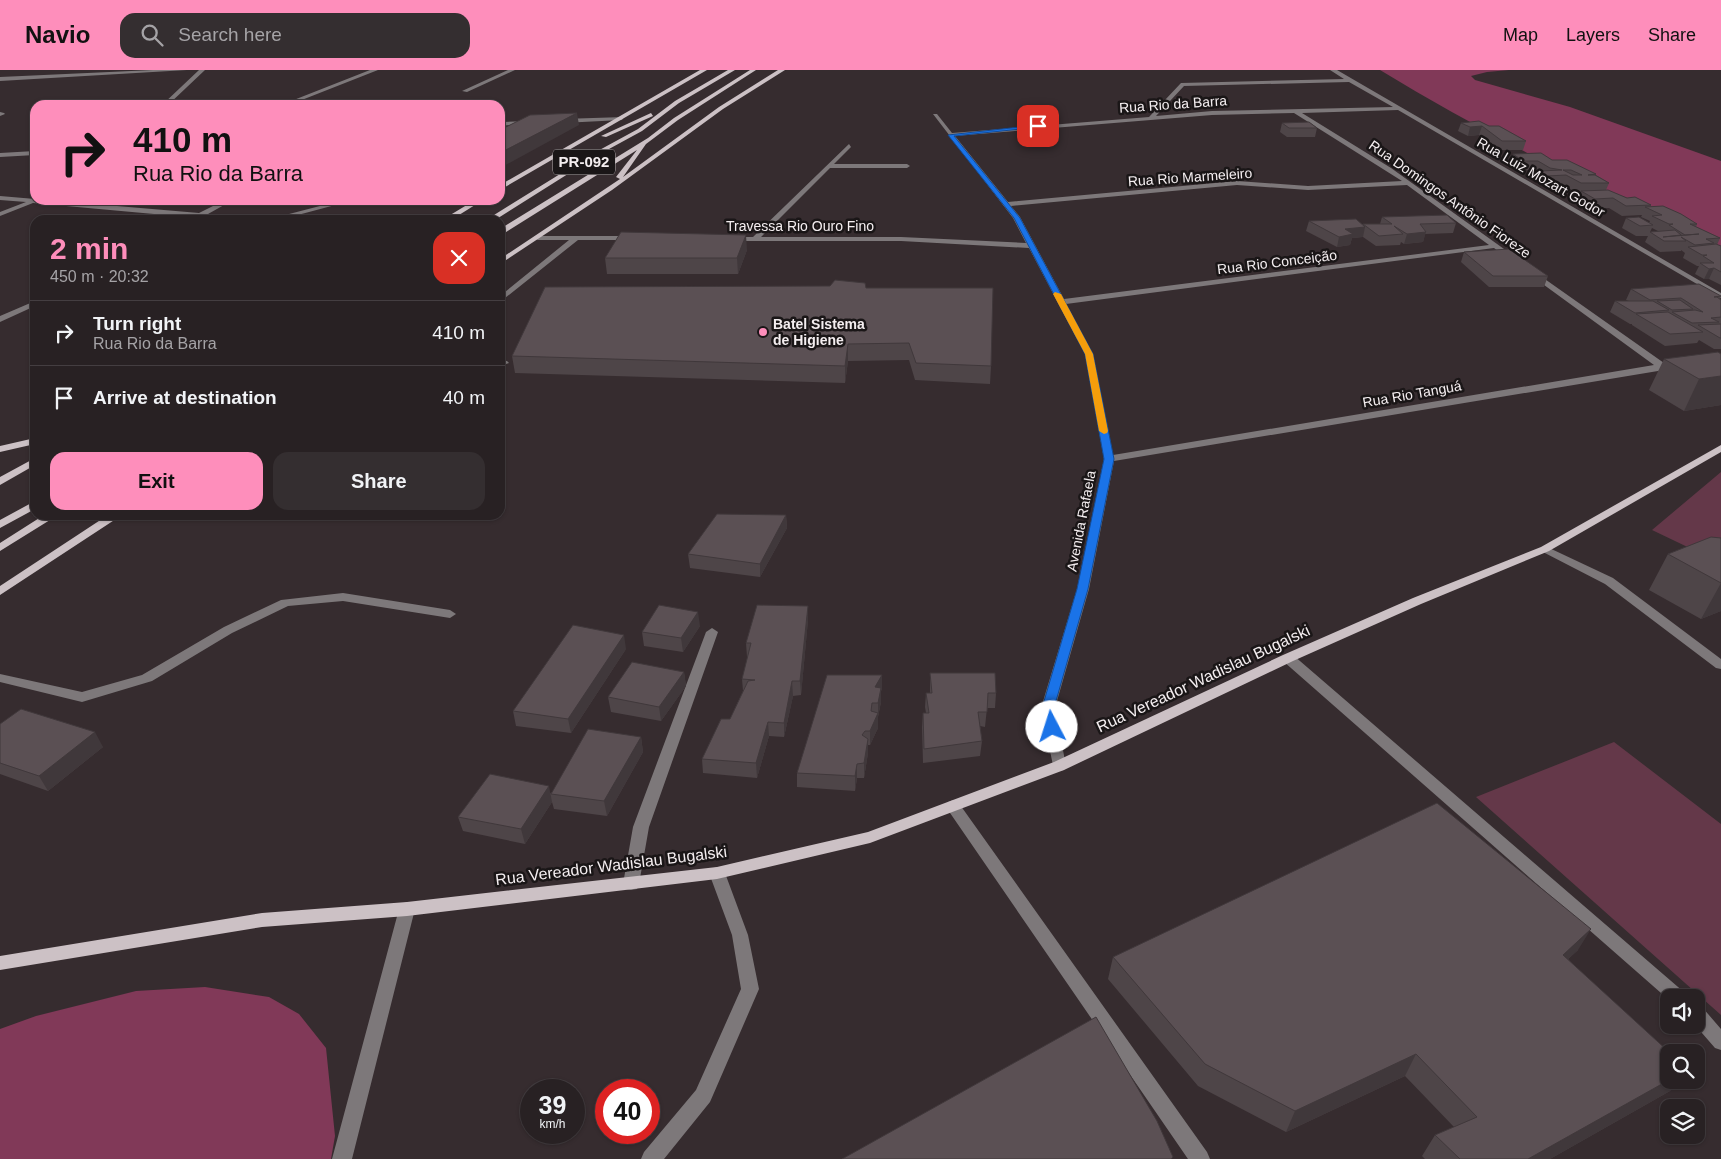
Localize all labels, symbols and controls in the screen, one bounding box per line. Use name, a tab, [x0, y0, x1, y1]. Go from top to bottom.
search box	[120, 13, 470, 58]
text: Navio	[25, 21, 90, 48]
icon: search	[138, 21, 166, 49]
text: Search here	[178, 24, 282, 45]
text: Map	[1503, 25, 1538, 45]
text: Layers	[1566, 25, 1620, 45]
text: Share	[1648, 25, 1696, 45]
street label: Rua Rio da Barra	[1118, 92, 1228, 116]
pin	[1017, 105, 1059, 147]
icon: arrive	[1024, 112, 1052, 140]
icon: right	[50, 120, 115, 185]
text: 410 m	[133, 120, 232, 159]
street label: Rua Luiz Mozart Godor	[1474, 134, 1608, 220]
street label: Rua Domingos Antônio Fioreze	[1366, 137, 1534, 261]
road number: PR-092	[553, 150, 615, 174]
text: Rua Rio da Barra	[133, 161, 303, 186]
street label: Rua Rio Marmeleiro	[1127, 165, 1253, 189]
street label: Travessa Rio Ouro Fino	[726, 218, 874, 234]
text: 2 min	[50, 232, 128, 265]
button: close	[433, 232, 485, 284]
street label: Rua Rio Conceição	[1216, 247, 1338, 277]
text: 450 m · 20:32	[50, 268, 149, 285]
text: Turn right	[93, 313, 181, 334]
place label: Batel Sistema de Higiene	[773, 316, 865, 348]
icon: right	[50, 319, 78, 347]
text: 410 m	[432, 322, 485, 343]
marker: Batel Sistema de Higiene	[757, 326, 769, 338]
text: Rua Rio da Barra	[93, 335, 217, 352]
street label: Rua Rio Tanguá	[1361, 377, 1463, 411]
icon: arrive	[50, 384, 78, 412]
text: Arrive at destination	[93, 387, 277, 408]
text: 40 m	[443, 387, 485, 408]
button: Exit	[50, 452, 263, 510]
button: Share	[273, 452, 485, 510]
street label: Avenida Rafaela	[1063, 469, 1099, 573]
street label: Rua Vereador Wadislau Bugalski	[1094, 621, 1313, 735]
position arrow	[1025, 700, 1077, 752]
street label: Rua Vereador Wadislau Bugalski	[494, 843, 728, 888]
map controls	[1660, 989, 1705, 1144]
button: sound	[1660, 989, 1705, 1034]
button: search	[1660, 1044, 1705, 1089]
speed limit sign: 40	[595, 1079, 660, 1144]
text: 39	[539, 1091, 566, 1119]
button: layers	[1660, 1099, 1705, 1144]
text: km/h	[539, 1117, 566, 1131]

